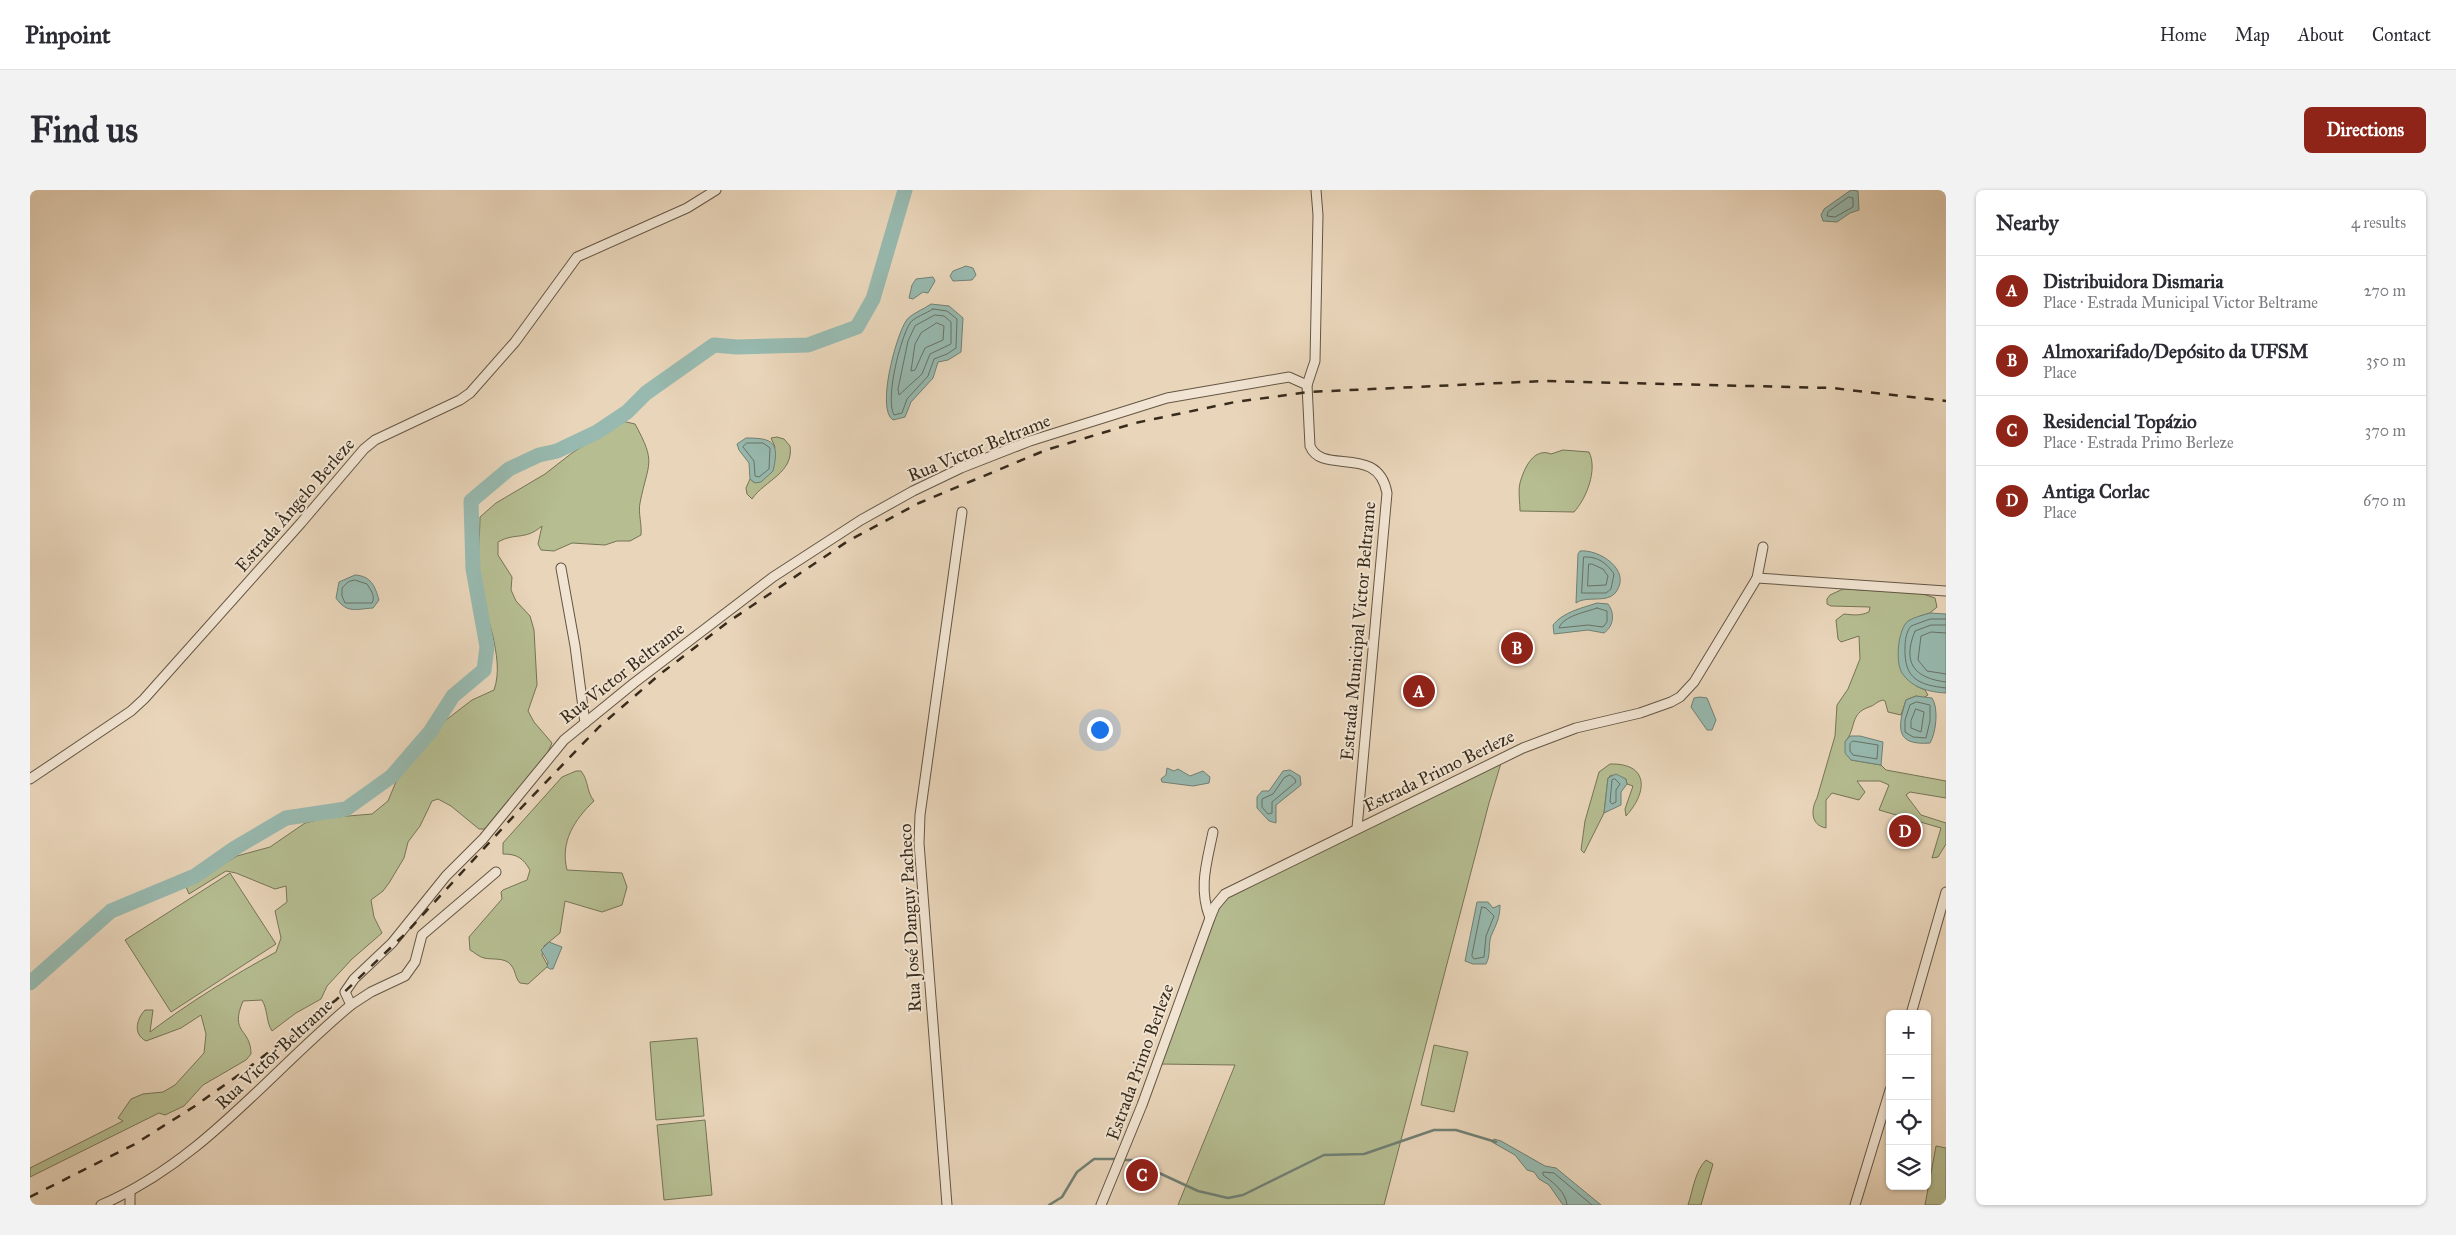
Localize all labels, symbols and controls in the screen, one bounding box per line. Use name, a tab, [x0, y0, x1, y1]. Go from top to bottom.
text: Pinpoint	[25, 20, 111, 50]
text: Home	[2160, 24, 2207, 46]
text: Map	[2235, 24, 2270, 46]
text: About	[2298, 24, 2344, 46]
text: Contact	[2372, 24, 2431, 46]
button: Directions	[2304, 107, 2426, 153]
text: Find us	[30, 109, 138, 152]
text: Nearby	[1996, 210, 2059, 236]
text: 4 results	[2351, 213, 2406, 232]
text: Distribuidora Dismaria	[2043, 270, 2224, 293]
text: A	[2007, 281, 2017, 300]
text: 270 m	[2364, 281, 2406, 300]
text: Place · Estrada Municipal Victor Beltrame	[2043, 293, 2318, 312]
text: Almoxarifado/Depósito da UFSM	[2043, 340, 2308, 363]
text: B	[2007, 351, 2017, 370]
text: 350 m	[2366, 351, 2406, 370]
text: Place	[2043, 363, 2077, 382]
street label: Rua Victor Beltrame	[904, 409, 1054, 487]
text: Residencial Topázio	[2043, 410, 2197, 433]
text: C	[2007, 421, 2017, 440]
text: 370 m	[2365, 421, 2406, 440]
street label: Estrada Ângelo Berleze	[230, 433, 360, 577]
text: Place · Estrada Primo Berleze	[2043, 433, 2234, 452]
text: Antiga Corlac	[2043, 480, 2150, 503]
text: D	[2006, 491, 2018, 510]
text: 670 m	[2363, 491, 2406, 510]
street label: Estrada Municipal Victor Beltrame	[1336, 501, 1380, 761]
text: Place	[2043, 503, 2077, 522]
street label: Rua Victor Beltrame	[555, 617, 689, 729]
pin: B	[1501, 629, 1533, 667]
pin: A	[1403, 672, 1435, 710]
your location	[1087, 717, 1113, 743]
street label: Estrada Primo Berleze	[1360, 725, 1518, 817]
pin: D	[1889, 812, 1921, 850]
street label: Rua José Danguy Pacheco	[894, 823, 927, 1013]
street label: Estrada Primo Berleze	[1101, 981, 1179, 1143]
street label: Rua Victor Beltrame	[211, 994, 337, 1114]
map controls	[1886, 1010, 1931, 1190]
button: +	[1886, 1010, 1931, 1055]
button: −	[1886, 1055, 1931, 1100]
button: locate	[1886, 1100, 1931, 1145]
button: layers	[1886, 1145, 1931, 1190]
pin: C	[1126, 1156, 1158, 1194]

